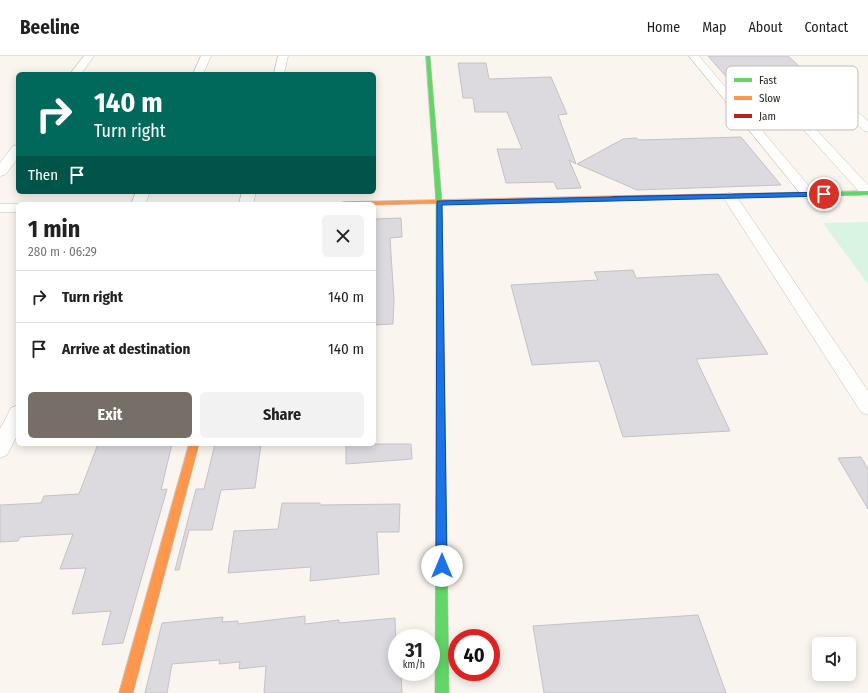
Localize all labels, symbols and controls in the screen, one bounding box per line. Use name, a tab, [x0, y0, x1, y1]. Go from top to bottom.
text: Beeline	[20, 16, 80, 39]
text: Home	[647, 19, 680, 36]
text: Map	[702, 19, 726, 36]
text: About	[748, 19, 783, 36]
text: Contact	[805, 19, 848, 36]
legend	[726, 66, 858, 130]
text: Fast	[759, 74, 777, 87]
text: 140 m	[94, 86, 163, 119]
icon: right	[28, 88, 80, 140]
text: Slow	[759, 92, 780, 105]
text: Jam	[759, 110, 776, 123]
text: Turn right	[94, 120, 166, 142]
icon: arrive	[66, 164, 88, 186]
text: Then	[28, 166, 58, 184]
pin	[807, 177, 841, 211]
icon: arrive	[813, 183, 835, 205]
text: 1 min	[28, 215, 80, 243]
button: close	[322, 215, 364, 257]
text: 280 m · 06:29	[28, 244, 97, 259]
icon: right	[28, 286, 50, 308]
text: Turn right	[62, 288, 123, 306]
text: 140 m	[328, 288, 364, 306]
icon: arrive	[28, 338, 50, 360]
text: Arrive at destination	[62, 340, 190, 358]
text: 140 m	[328, 340, 364, 358]
button: Exit	[28, 392, 192, 438]
button: Share	[200, 392, 364, 438]
position arrow	[421, 545, 463, 587]
speed limit sign: 40	[448, 629, 500, 681]
map controls	[812, 637, 856, 681]
button: sound	[812, 637, 856, 681]
text: 31	[405, 638, 423, 662]
text: km/h	[403, 659, 425, 671]

